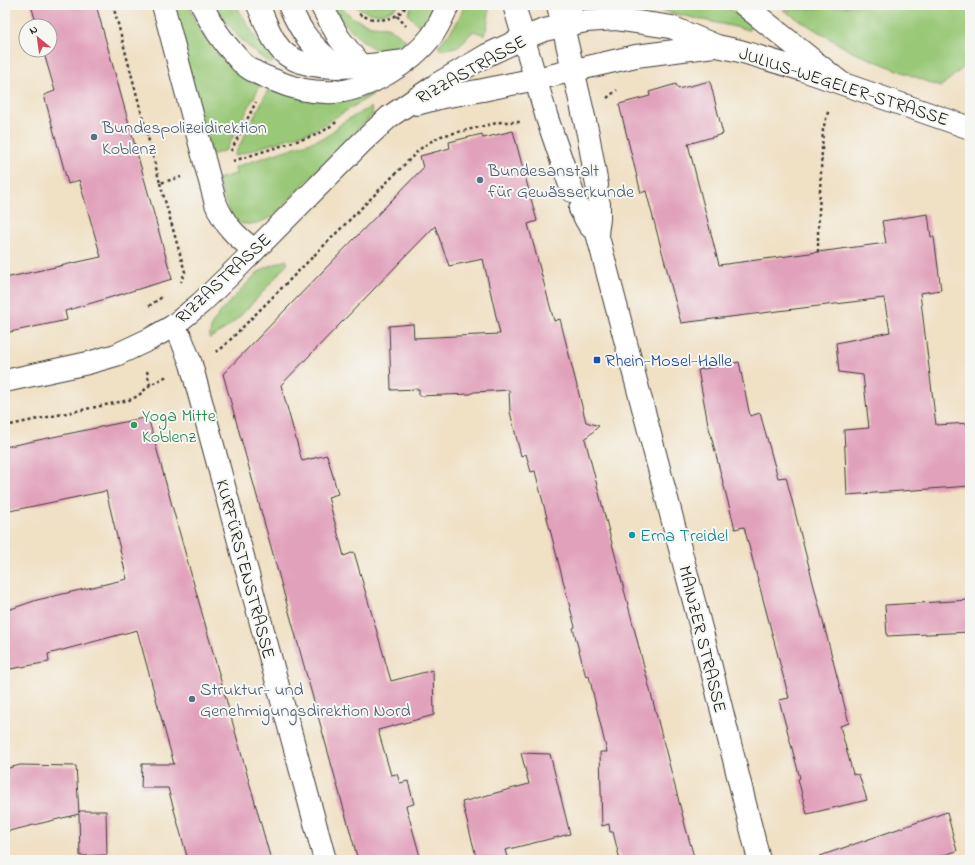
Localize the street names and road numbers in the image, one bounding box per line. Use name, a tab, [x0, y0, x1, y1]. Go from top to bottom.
street label: RIZZASTRASSE	[412, 30, 532, 112]
street label: JULIUS-WEGELER-STRASSE	[735, 42, 952, 134]
street label: RIZZASTRASSE	[171, 228, 278, 331]
street label: KURFÜRSTENSTRASSE	[208, 477, 281, 662]
street label: MAINZER STRASSE	[670, 563, 732, 716]

